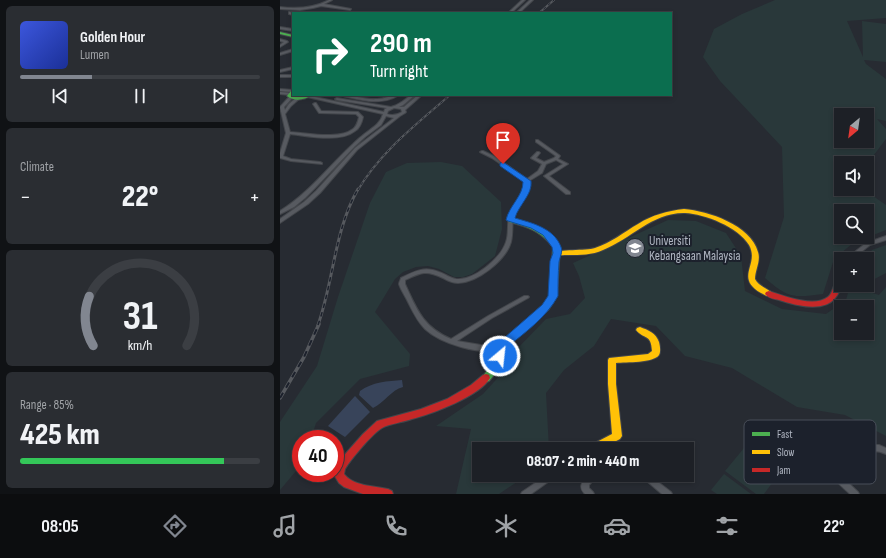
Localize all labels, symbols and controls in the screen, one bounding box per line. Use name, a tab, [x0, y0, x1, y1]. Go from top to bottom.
text: 290 m	[370, 27, 432, 60]
text: Golden Hour	[80, 28, 145, 47]
icon: right	[304, 28, 356, 80]
text: Lumen	[80, 47, 109, 63]
text: Turn right	[370, 61, 428, 82]
icon: previous	[49, 85, 71, 107]
icon: pause	[129, 85, 151, 107]
icon: next	[209, 85, 231, 107]
north arrow	[834, 108, 874, 148]
map controls	[834, 108, 874, 340]
pin	[486, 123, 520, 164]
icon: arrive	[492, 129, 514, 151]
button: sound	[834, 156, 874, 196]
text: Climate	[20, 159, 54, 175]
text: 22°	[122, 179, 158, 215]
text: −	[20, 184, 31, 211]
text: +	[249, 184, 260, 211]
button: search	[834, 204, 874, 244]
place label: Universiti Kebangsaan Malaysia	[649, 233, 740, 264]
school or university icon: Universiti Kebangsaan Malaysia	[624, 237, 646, 259]
button: +	[834, 252, 874, 292]
text: 31	[123, 292, 157, 341]
button: −	[834, 300, 874, 340]
position arrow	[479, 335, 521, 377]
text: km/h	[128, 337, 152, 354]
text: Range · 85%	[20, 397, 74, 413]
text: 425 km	[20, 417, 100, 453]
legend	[744, 420, 876, 484]
text: Fast	[777, 428, 793, 441]
speed limit sign: 40	[292, 430, 344, 482]
text: Slow	[777, 446, 794, 459]
text: 08:07 · 2 min · 440 m	[527, 452, 639, 471]
text: Jam	[776, 464, 791, 477]
icon: directions	[161, 512, 189, 540]
icon: music	[271, 512, 299, 540]
icon: phone	[382, 512, 410, 540]
icon: climate	[492, 512, 520, 540]
icon: car	[603, 512, 631, 540]
icon: filters	[713, 512, 741, 540]
text: 08:05	[41, 516, 79, 537]
text: 22°	[823, 516, 845, 537]

